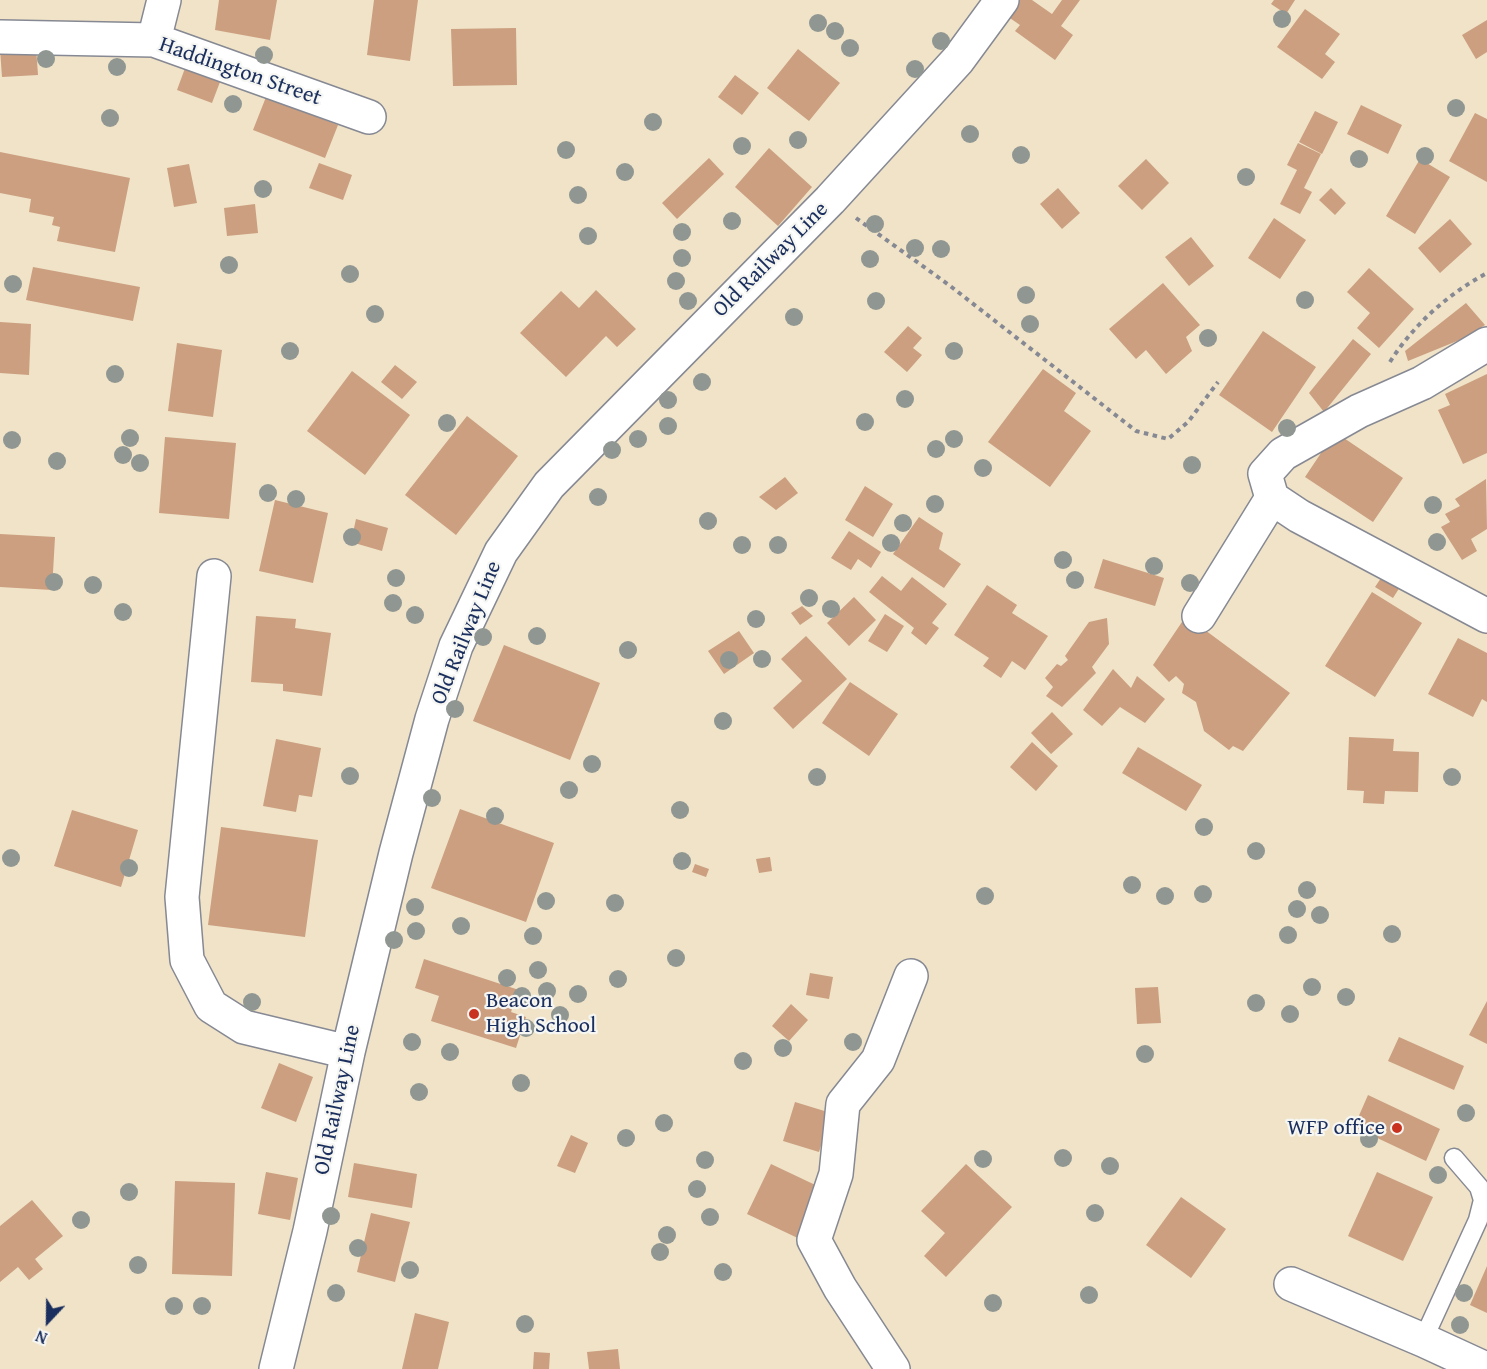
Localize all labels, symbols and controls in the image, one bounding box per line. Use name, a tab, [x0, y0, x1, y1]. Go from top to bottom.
street label: Haddington Street	[155, 32, 325, 112]
street label: Old Railway Line	[708, 197, 834, 323]
street label: Old Railway Line	[426, 557, 508, 709]
place label: Beacon High School	[486, 988, 596, 1040]
marker: Beacon High School	[467, 1007, 481, 1021]
street label: Old Railway Line	[309, 1023, 367, 1177]
place label: WFP office	[1287, 1115, 1385, 1141]
marker: WFP office	[1390, 1121, 1404, 1135]
north arrow	[18, 1291, 78, 1351]
text: N	[32, 1325, 51, 1351]

